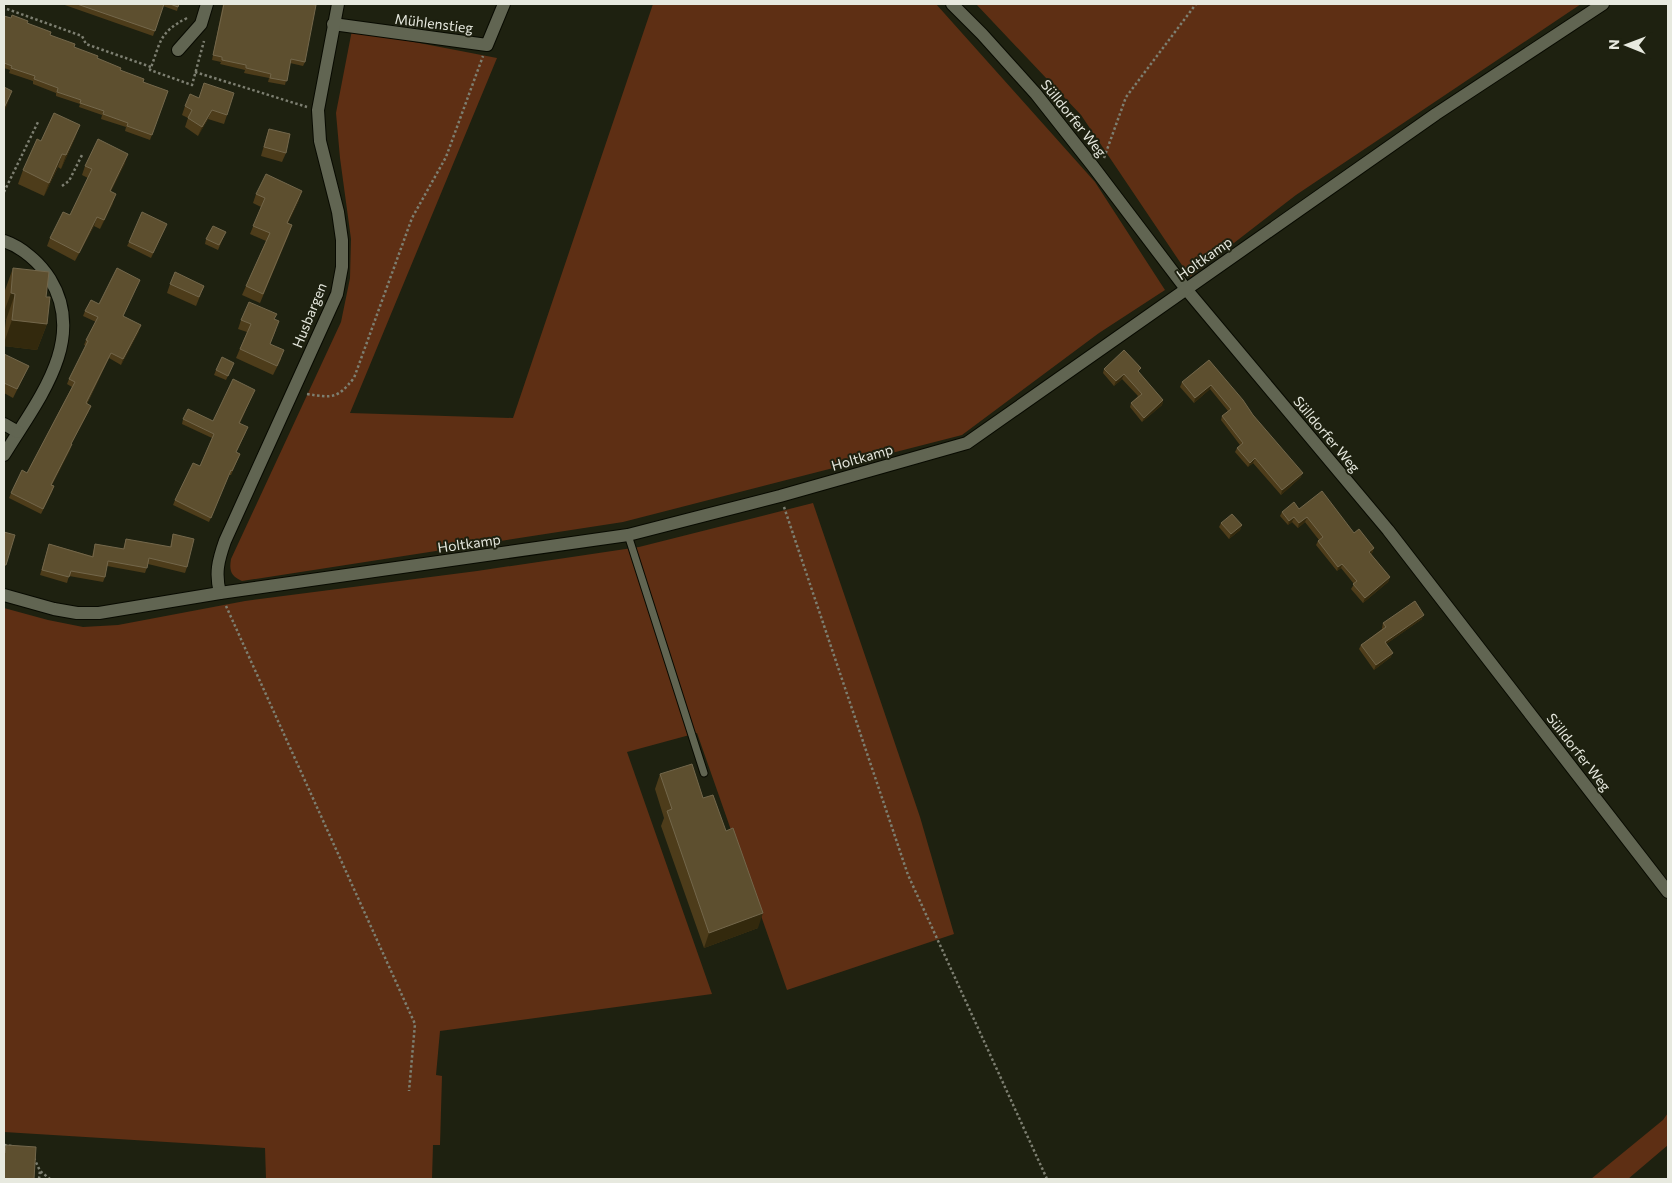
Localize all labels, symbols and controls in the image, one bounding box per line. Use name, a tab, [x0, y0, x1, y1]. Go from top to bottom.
street label: Mühlenstieg	[394, 10, 475, 36]
north arrow	[1602, 20, 1652, 70]
text: N	[1605, 39, 1622, 50]
street label: Sülldorfer Weg	[1038, 76, 1111, 160]
street label: Holtkamp	[1173, 233, 1235, 283]
street label: Husbargen	[288, 280, 330, 350]
street label: Sülldorfer Weg	[1290, 392, 1364, 476]
street label: Holtkamp	[829, 440, 895, 474]
street label: Holtkamp	[436, 530, 502, 556]
street label: Sülldorfer Weg	[1543, 710, 1615, 795]

